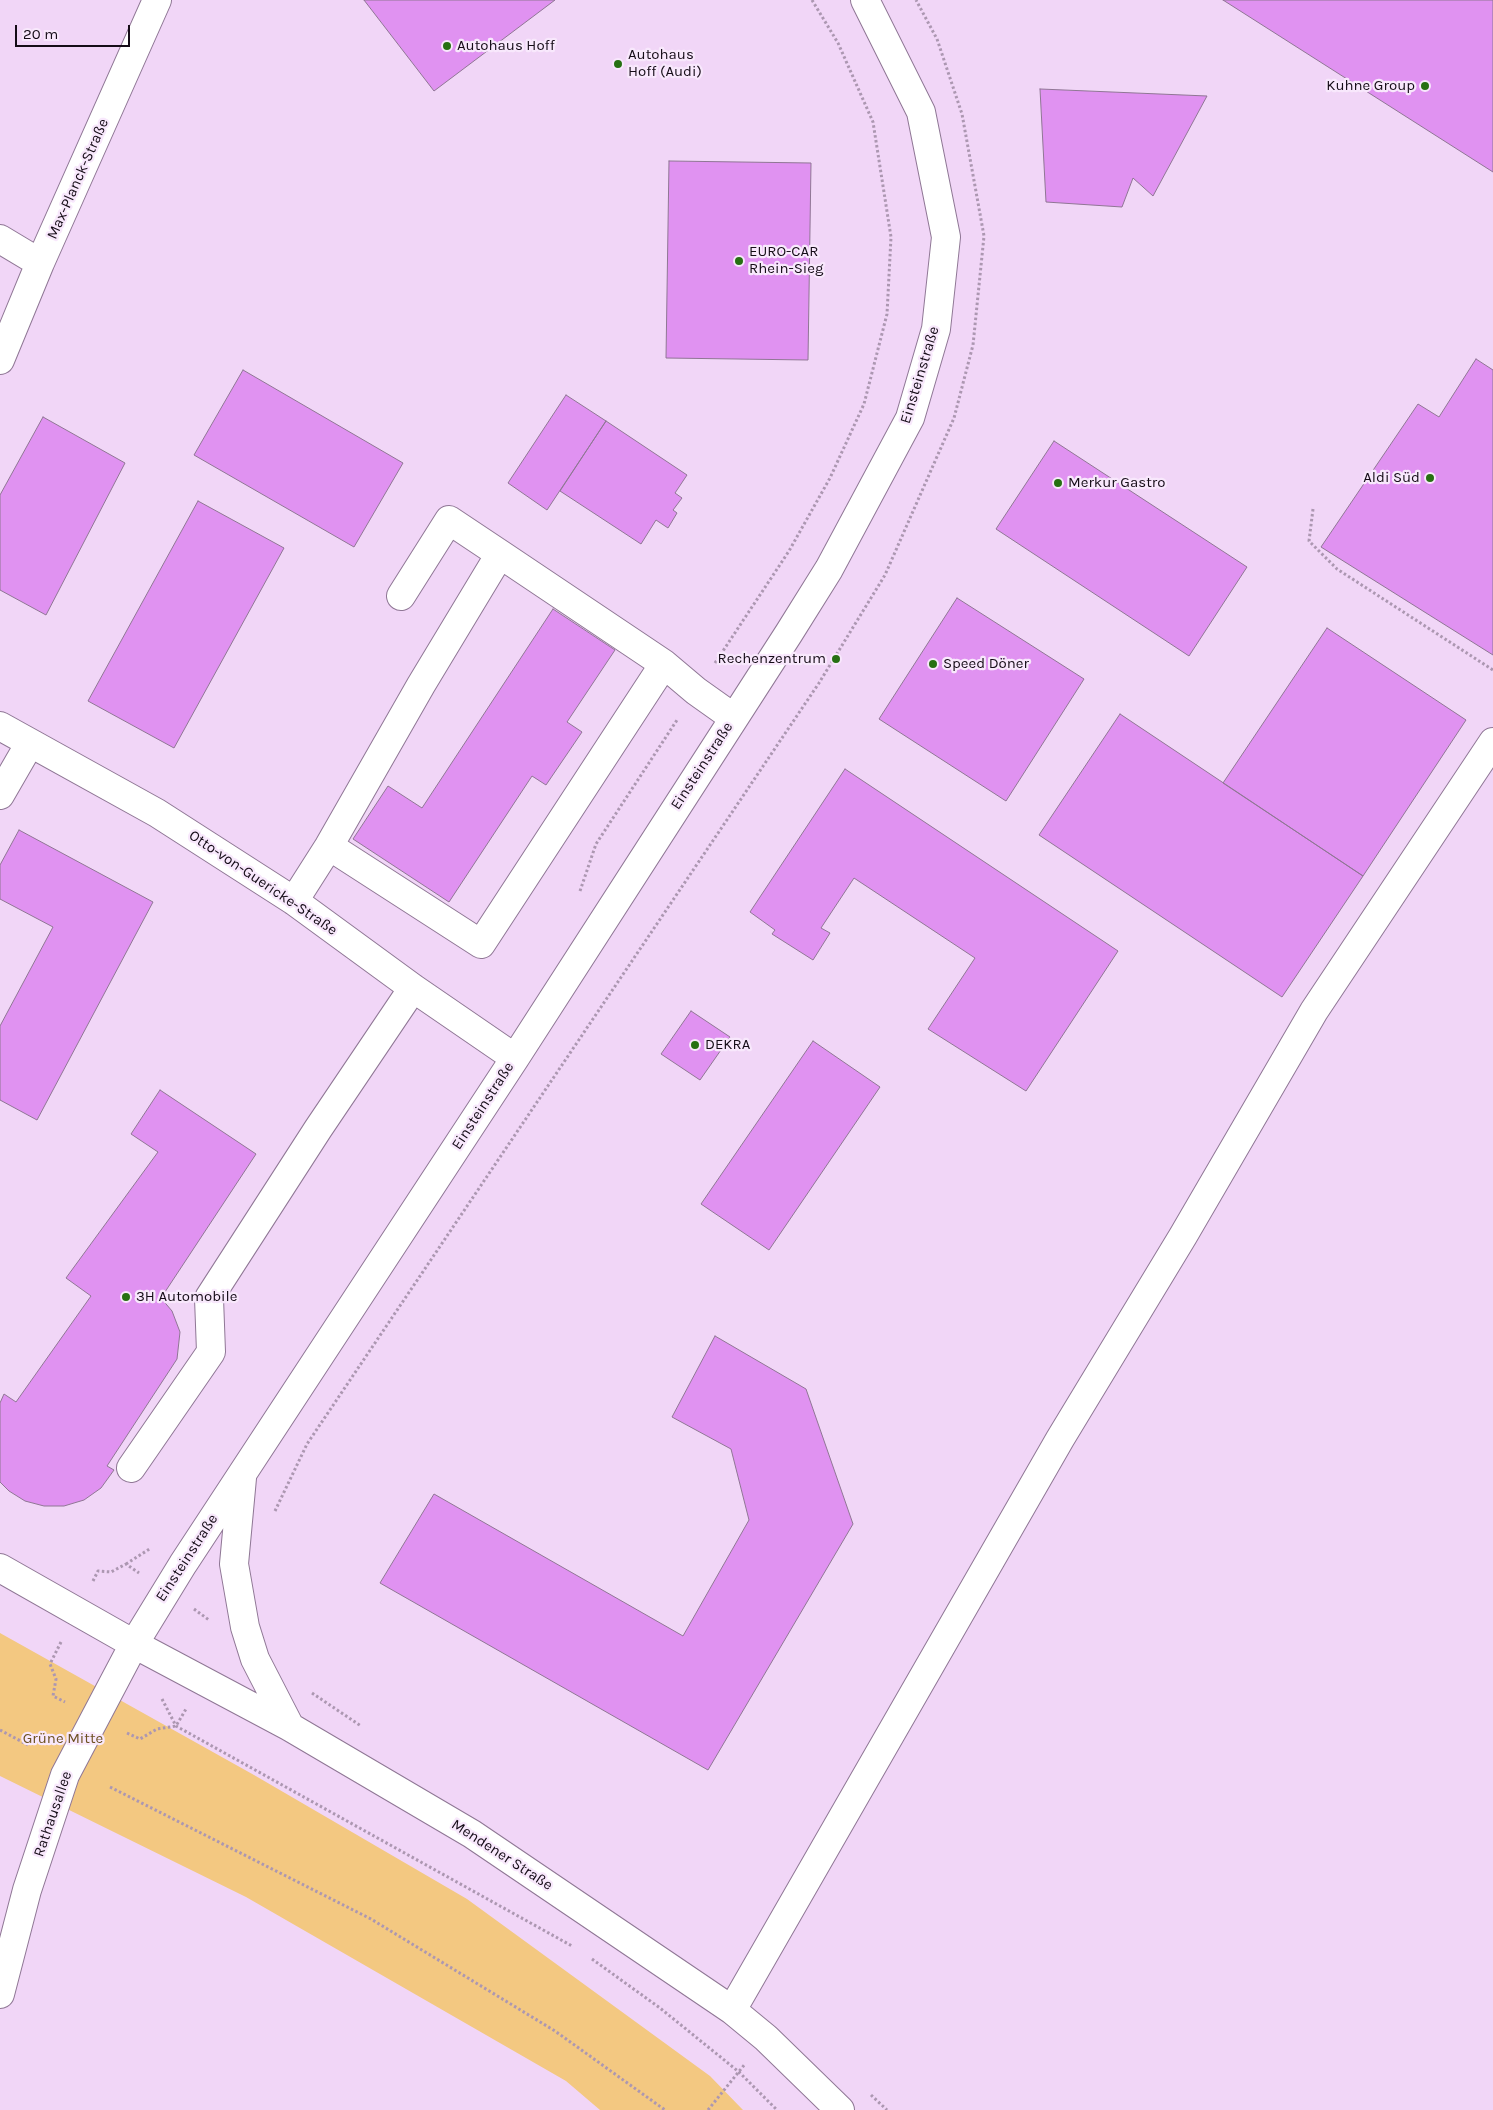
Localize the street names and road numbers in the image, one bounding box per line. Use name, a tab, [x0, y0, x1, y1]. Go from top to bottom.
street label: Max-Planck-Straße	[43, 116, 113, 242]
street label: Einsteinstraße	[897, 324, 943, 426]
street label: Einsteinstraße	[667, 719, 737, 813]
street label: Otto-von-Guericke-Straße	[185, 827, 341, 939]
street label: Einsteinstraße	[448, 1059, 518, 1153]
street label: Einsteinstraße	[152, 1511, 222, 1605]
street label: Rathausallee	[30, 1769, 76, 1859]
street label: Mendener Straße	[448, 1816, 556, 1894]

